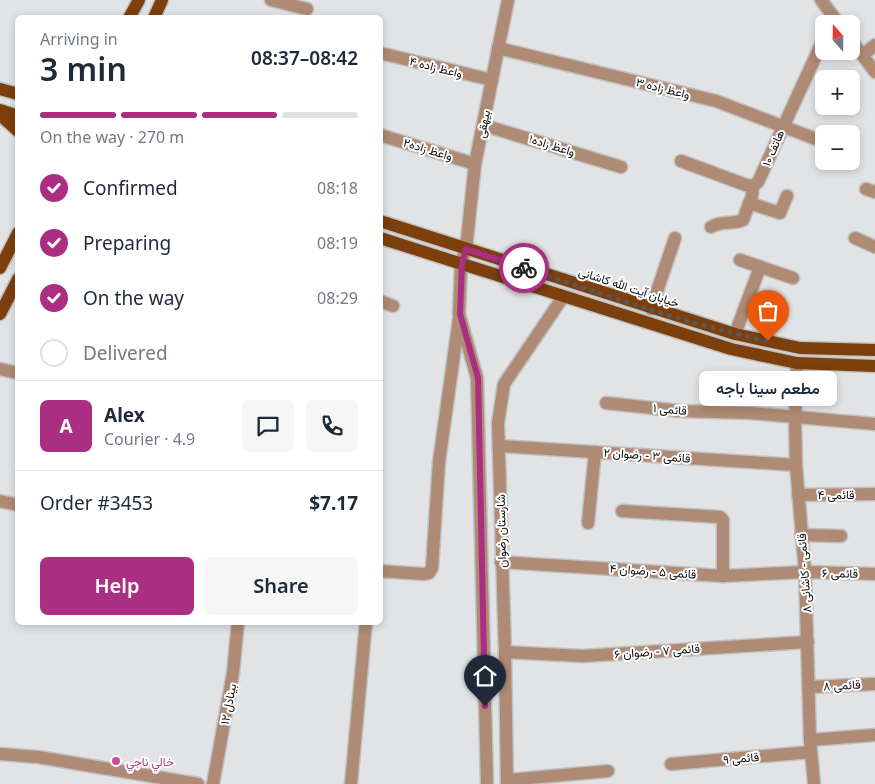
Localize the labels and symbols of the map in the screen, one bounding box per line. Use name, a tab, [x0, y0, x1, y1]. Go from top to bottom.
north arrow	[815, 15, 860, 60]
street label: واعظ زاده ۴	[408, 52, 464, 82]
street label: واعظ زاده ۳	[634, 73, 692, 103]
street label: بیهقی	[472, 108, 494, 140]
street label: هاتف ۱۰	[758, 127, 788, 169]
street label: واعظ زاده۱	[527, 130, 577, 160]
street label: واعظ زاده۲	[401, 134, 455, 164]
courier	[499, 243, 549, 293]
street label: خیابان آیت الله کاشانی	[577, 263, 681, 311]
pin	[747, 290, 789, 341]
callout: مطعم سينا باجه	[699, 371, 837, 406]
street label: قائمی ۱	[652, 399, 688, 419]
street label: قائمی ۳ - رضوان ۲	[603, 443, 691, 467]
street label: قائمی ۴	[817, 486, 855, 503]
street label: شارستان رضوان	[492, 494, 510, 568]
street label: قائمی - کاشانی ۸	[793, 533, 815, 613]
street label: قائمی ۵ - رضوان ۴	[609, 559, 697, 583]
street label: قائمی ۶	[822, 564, 858, 582]
street label: قائمی ۷ - رضوان ۶	[614, 640, 700, 662]
pin	[464, 655, 506, 706]
street label: قائمی ۸	[823, 676, 861, 694]
street label: بینادل ۱۲	[216, 682, 240, 726]
street label: قائمی ۹	[722, 748, 760, 768]
place label: خالي ناجي	[126, 753, 174, 772]
marker: خالي ناجي	[110, 755, 122, 767]

